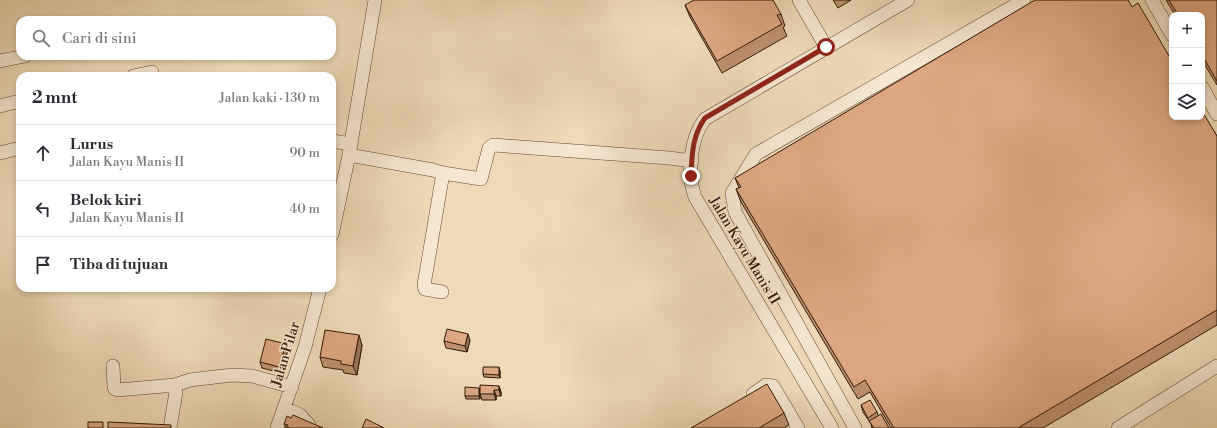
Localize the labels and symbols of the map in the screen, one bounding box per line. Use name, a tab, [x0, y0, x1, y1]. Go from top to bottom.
route start	[817, 38, 835, 56]
route end	[682, 167, 700, 185]
street label: Jalan Kayu Manis II	[704, 192, 784, 308]
street label: Jalan Pilar	[267, 320, 304, 390]

